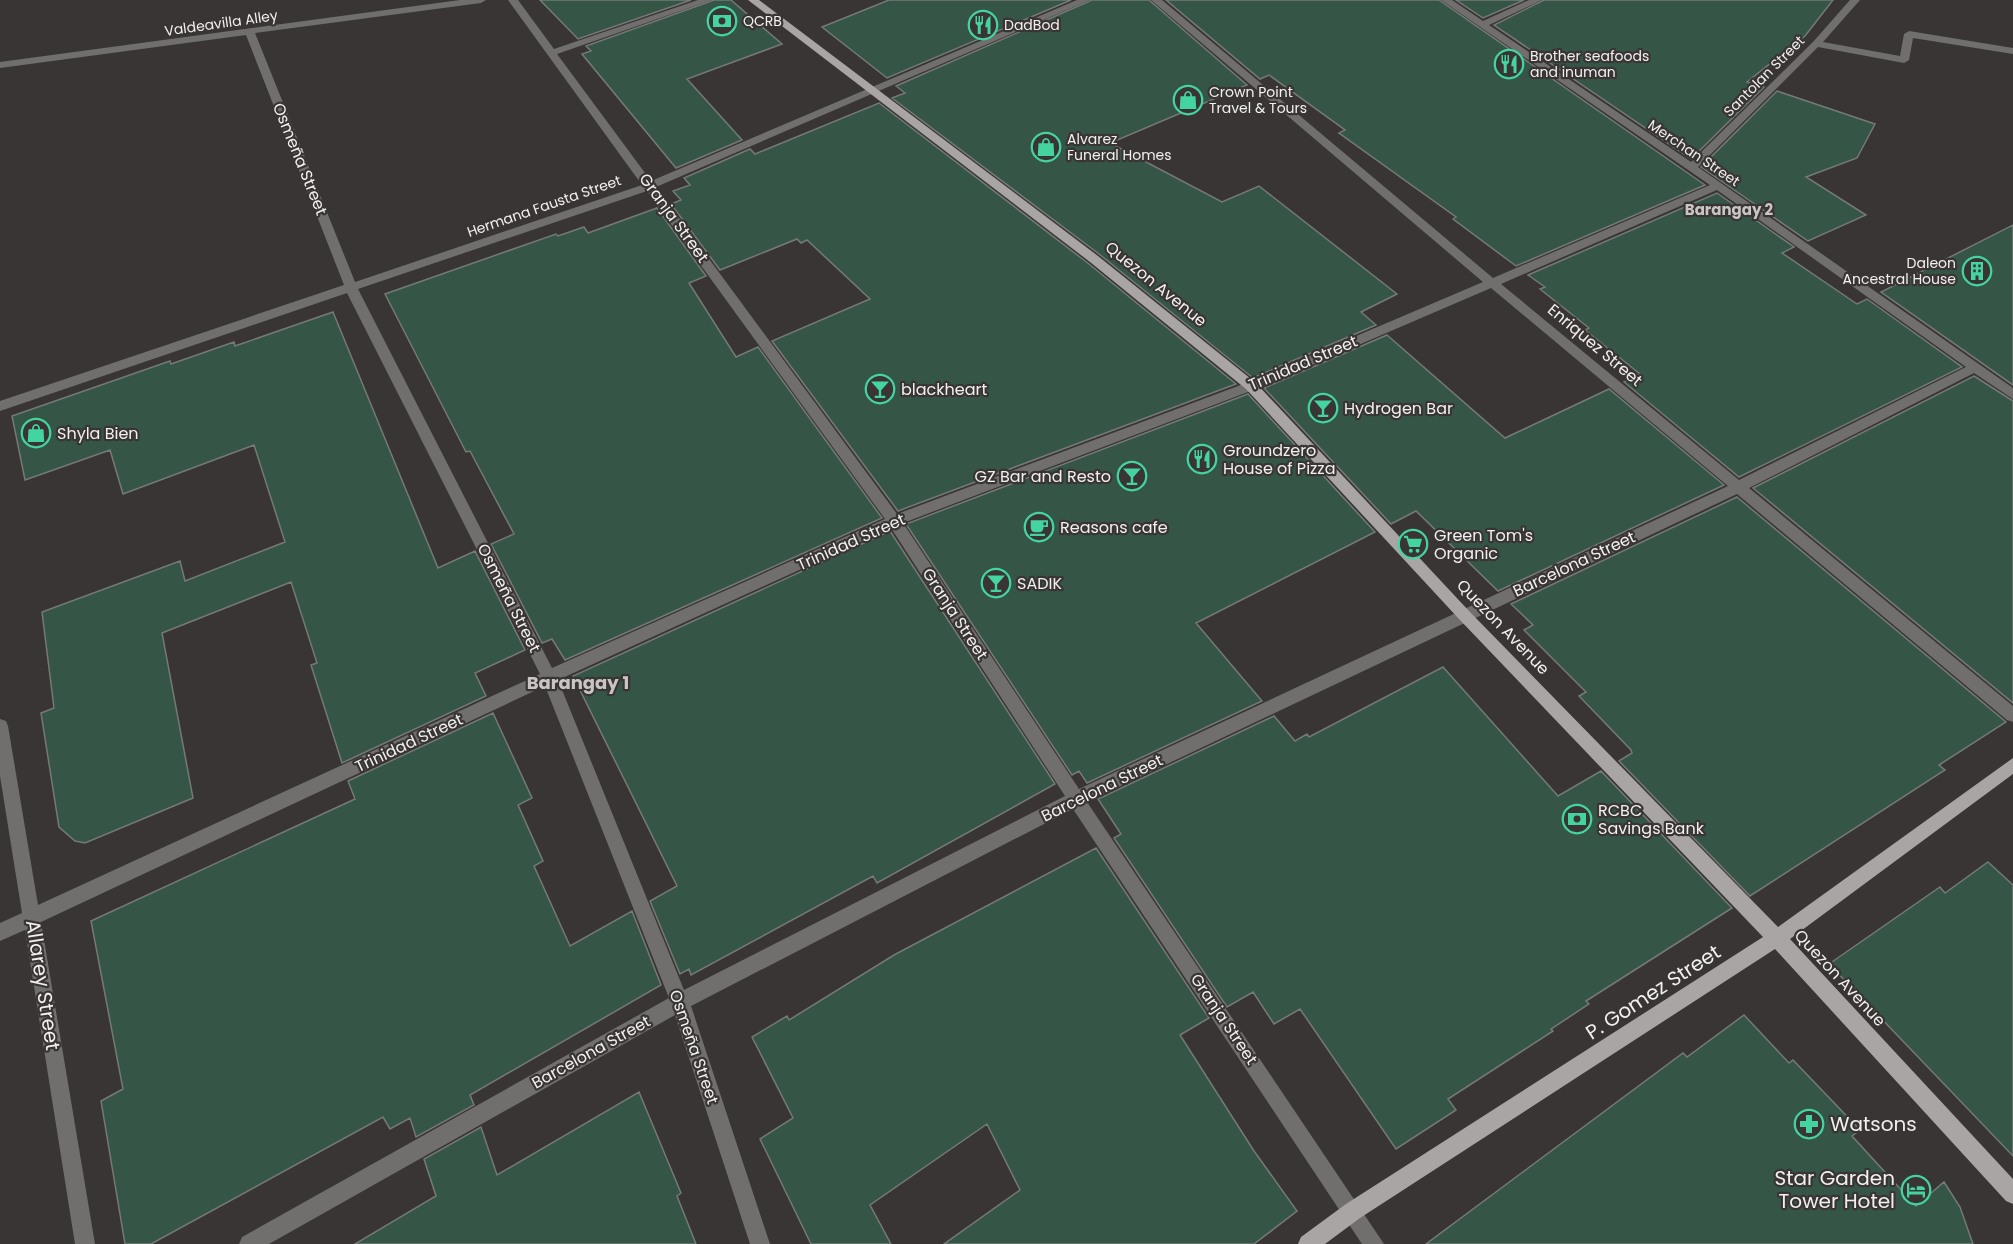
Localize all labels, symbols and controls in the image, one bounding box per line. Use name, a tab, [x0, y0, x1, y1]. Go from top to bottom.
street label: Valdeavilla Alley	[163, 5, 279, 41]
bank icon: QCRB	[706, 5, 738, 37]
restaurant icon: DadBod	[967, 9, 999, 41]
place label: QCRB	[743, 11, 782, 31]
place label: DadBod	[1004, 15, 1060, 35]
street label: Santolan Street	[1719, 31, 1809, 121]
place label: Brother seafoods and inuman	[1530, 46, 1649, 82]
restaurant icon: Brother seafoods and inuman	[1493, 48, 1525, 80]
place label: Crown Point Travel & Tours	[1209, 82, 1307, 118]
shop icon: Crown Point Travel & Tours	[1172, 84, 1204, 116]
street label: Osmeña Street	[267, 99, 333, 219]
street label: Merchan Street	[1644, 115, 1744, 191]
place label: Alvarez Funeral Homes	[1067, 129, 1172, 165]
shop icon: Alvarez Funeral Homes	[1030, 131, 1062, 163]
street label: Granja Street	[634, 169, 714, 268]
street label: Hermana Fausta Street	[464, 170, 624, 242]
district label: Barangay 2	[1685, 199, 1774, 220]
street label: Quezon Avenue	[1100, 236, 1212, 332]
place label: Daleon Ancestral House	[1843, 253, 1956, 289]
building icon: Daleon Ancestral House	[1961, 255, 1993, 287]
street label: Enriquez Street	[1543, 298, 1648, 392]
street label: Trinidad Street	[1245, 330, 1361, 396]
bar icon: blackheart	[864, 373, 896, 405]
place label: blackheart	[901, 378, 987, 401]
bar icon: Hydrogen Bar	[1307, 392, 1339, 424]
place label: Hydrogen Bar	[1344, 397, 1453, 420]
shop icon: Shyla Bien	[20, 417, 52, 449]
place label: Shyla Bien	[57, 422, 139, 445]
place label: Groundzero House of Pizza	[1223, 439, 1335, 480]
restaurant icon: Groundzero House of Pizza	[1186, 443, 1218, 475]
bar icon: GZ Bar and Resto	[1116, 460, 1148, 492]
place label: GZ Bar and Resto	[975, 465, 1111, 488]
street label: Trinidad Street	[793, 508, 909, 576]
cafe icon: Reasons cafe	[1023, 511, 1055, 543]
place label: Reasons cafe	[1060, 516, 1168, 539]
place label: Green Tom's Organic	[1434, 524, 1533, 565]
street label: Barcelona Street	[1509, 525, 1639, 602]
supermarket icon: Green Tom's Organic	[1397, 528, 1429, 560]
street label: Osmeña Street	[472, 540, 546, 657]
street label: Granja Street	[917, 564, 993, 665]
bar icon: SADIK	[980, 567, 1012, 599]
place label: SADIK	[1017, 572, 1062, 595]
street label: Quezon Avenue	[1451, 574, 1555, 680]
district label: Barangay 1	[527, 670, 629, 695]
street label: Trinidad Street	[351, 708, 467, 778]
street label: Barcelona Street	[1037, 749, 1167, 827]
place label: RCBC Savings Bank	[1598, 799, 1705, 840]
bank icon: RCBC Savings Bank	[1561, 803, 1593, 835]
street label: Allarey Street	[19, 918, 67, 1052]
street label: Quezon Avenue	[1789, 924, 1891, 1032]
street label: P. Gomez Street	[1580, 938, 1726, 1046]
street label: Granja Street	[1185, 969, 1263, 1069]
street label: Osmeña Street	[664, 987, 724, 1107]
street label: Barcelona Street	[527, 1010, 655, 1094]
pharmacy icon: Watsons	[1793, 1108, 1825, 1140]
place label: Watsons	[1830, 1110, 1917, 1138]
place label: Star Garden Tower Hotel	[1774, 1164, 1895, 1215]
hotel icon: Star Garden Tower Hotel	[1900, 1174, 1932, 1206]

